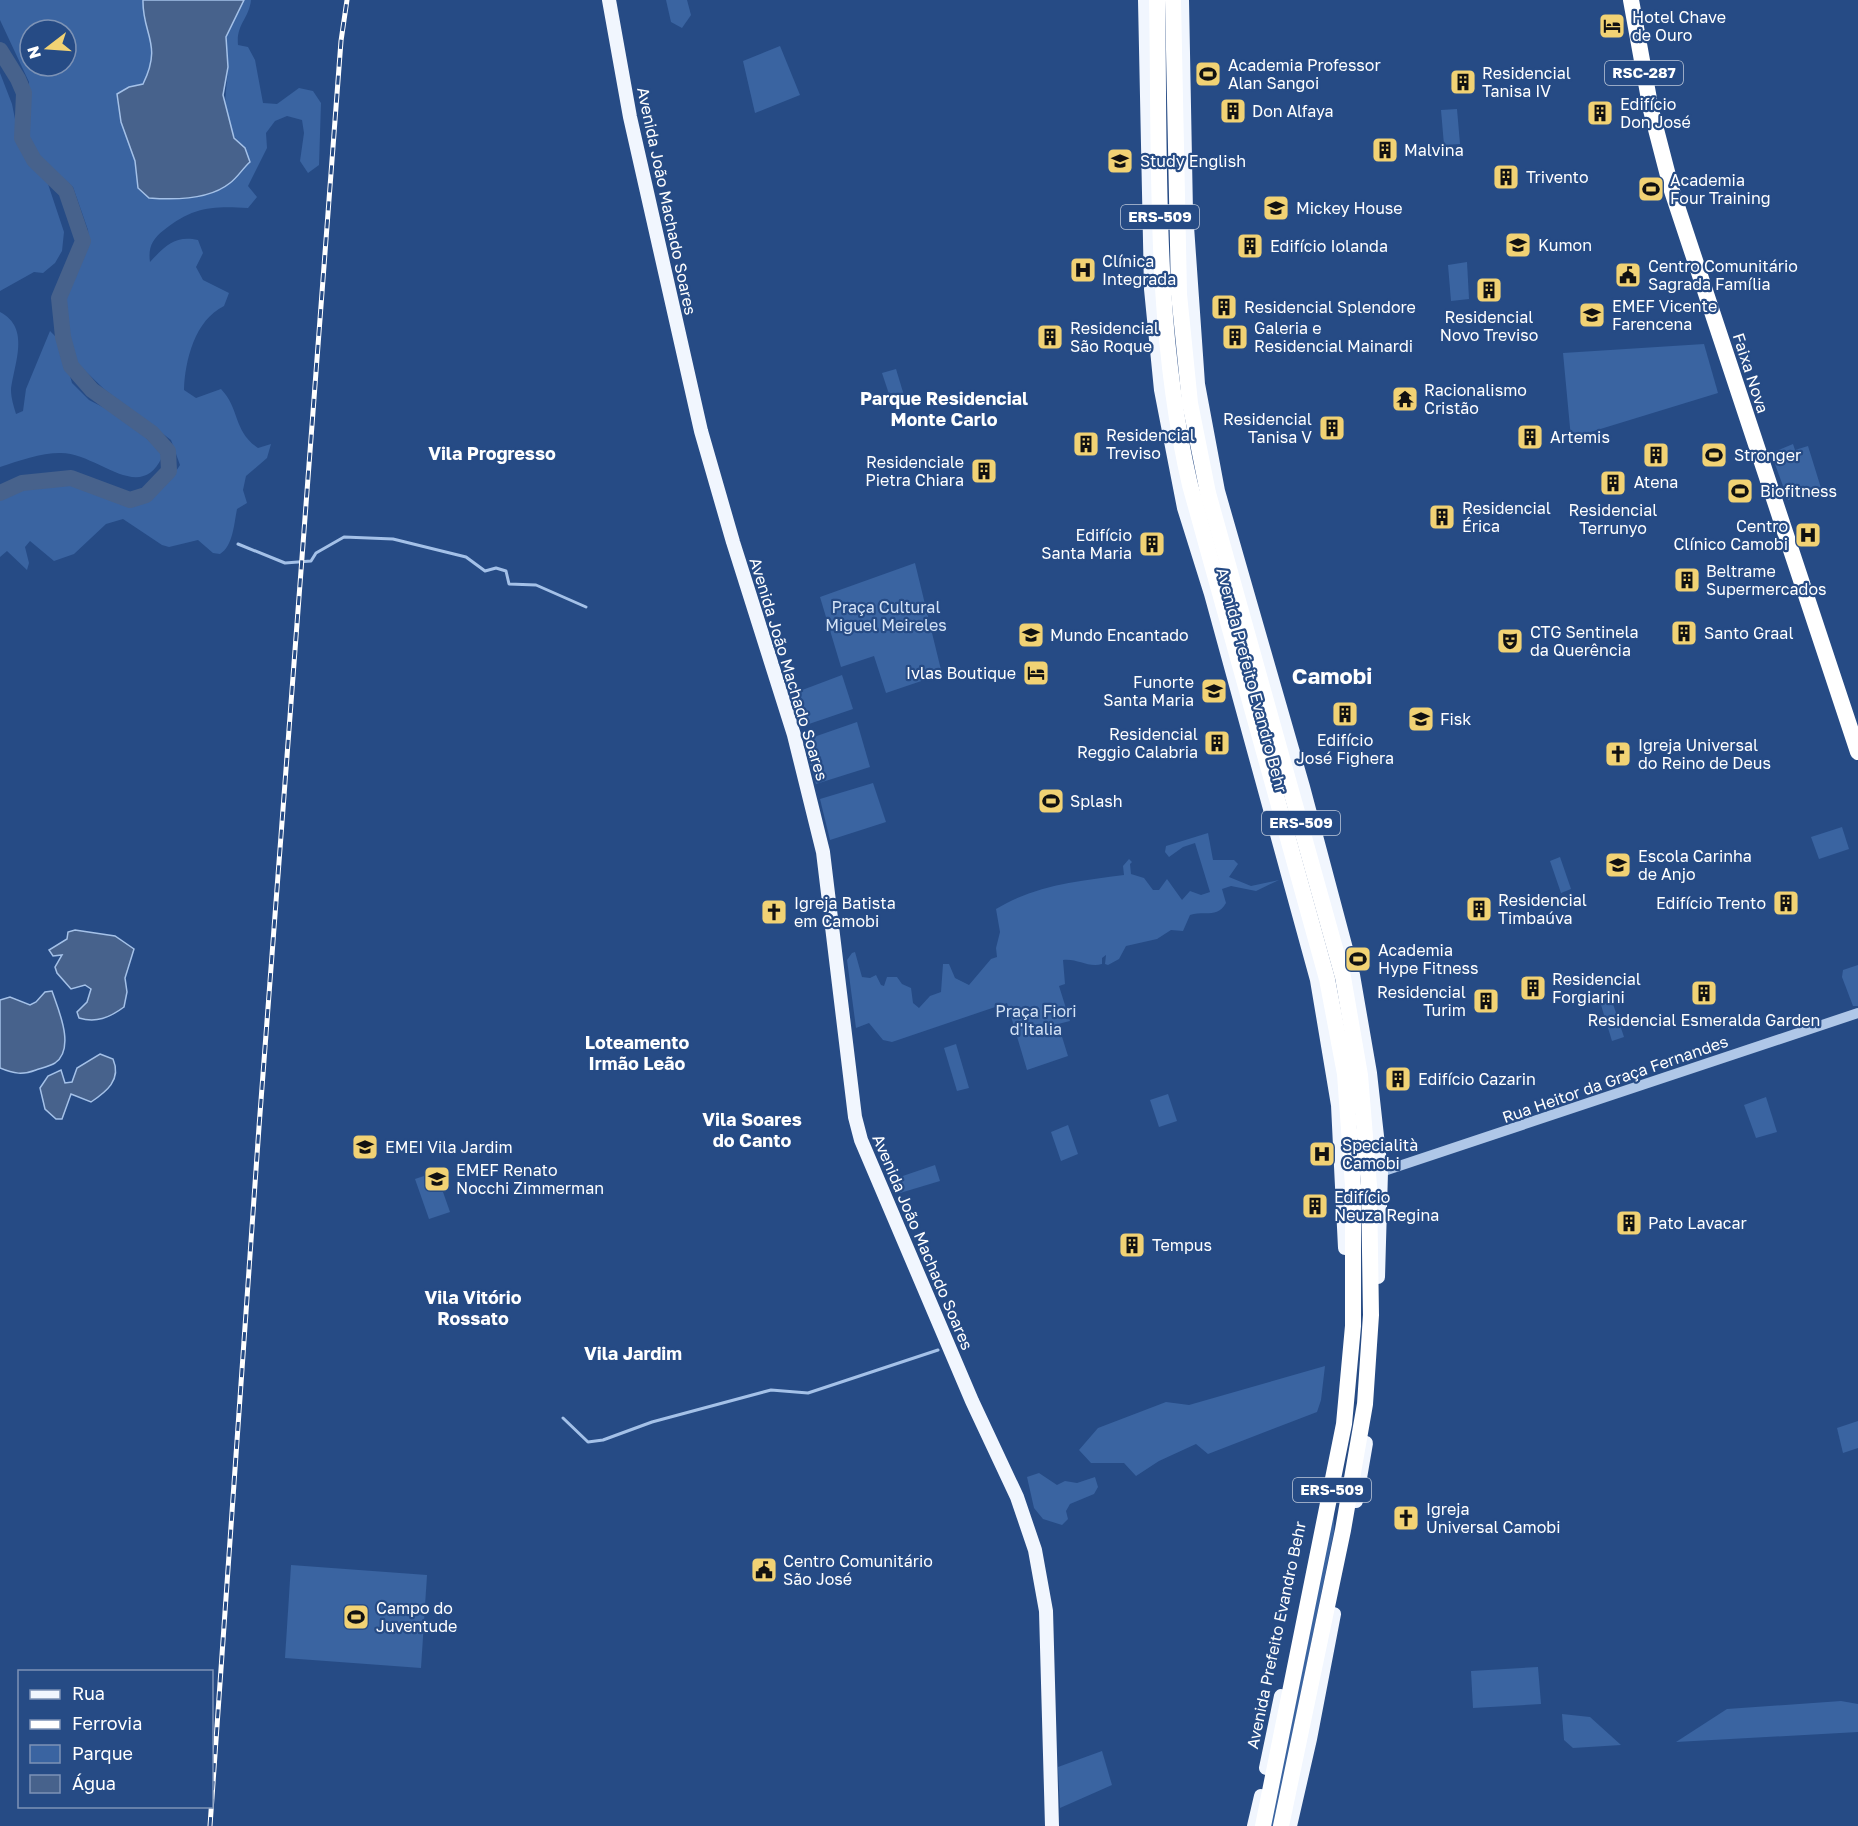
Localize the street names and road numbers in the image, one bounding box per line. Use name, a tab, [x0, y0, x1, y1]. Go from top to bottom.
road number: RSC-287	[1605, 61, 1683, 85]
street label: Avenida João Machado Soares	[633, 85, 701, 317]
road number: ERS-509	[1121, 205, 1199, 229]
street label: Faixa Nova	[1729, 330, 1773, 416]
street label: Avenida João Machado Soares	[745, 555, 833, 783]
street label: Avenida Prefeito Evandro Behr	[1212, 565, 1292, 795]
road number: ERS-509	[1262, 811, 1340, 835]
street label: Rua Heitor da Graça Fernandes	[1499, 1031, 1731, 1127]
street label: Avenida João Machado Soares	[868, 1131, 978, 1353]
road number: ERS-509	[1293, 1478, 1371, 1502]
street label: Avenida Prefeito Evandro Behr	[1242, 1519, 1310, 1751]

